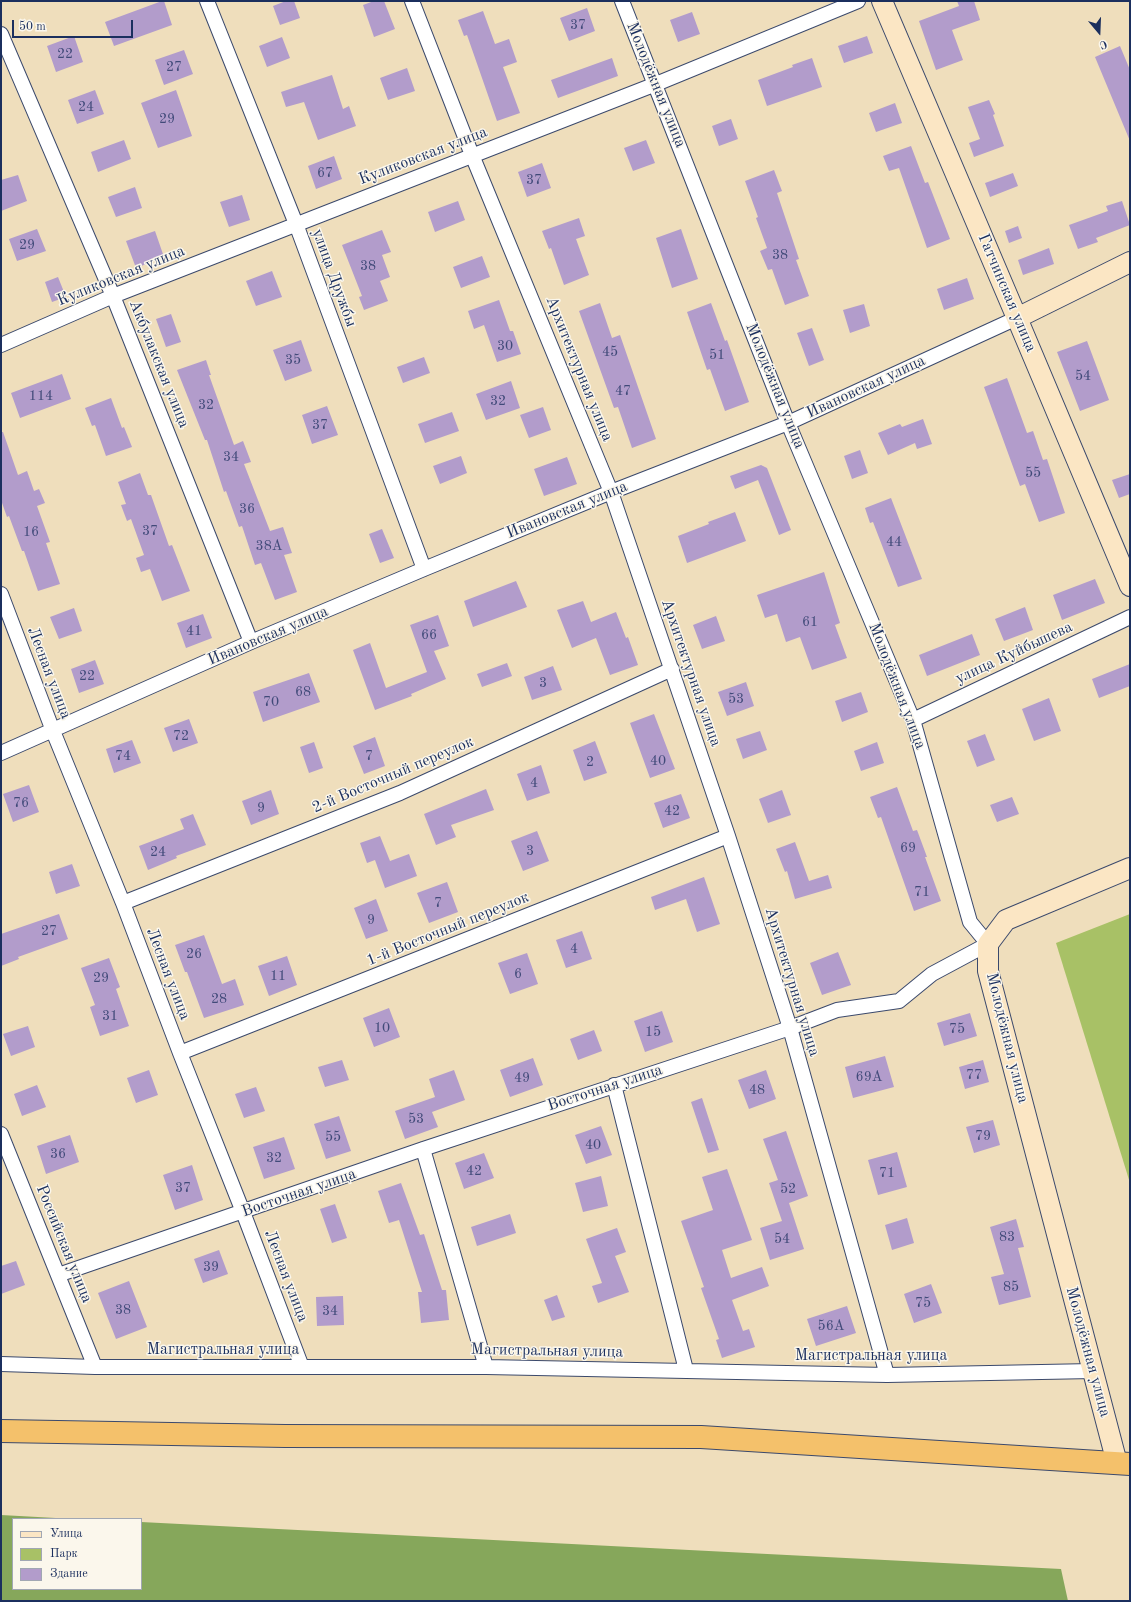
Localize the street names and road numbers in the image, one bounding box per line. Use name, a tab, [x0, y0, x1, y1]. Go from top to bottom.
street label: Молодёжная улица	[622, 19, 690, 151]
street label: Куликовская улица	[356, 123, 490, 189]
street label: улица Дружбы	[307, 226, 361, 330]
street label: Гатчинская улица	[973, 231, 1041, 355]
street label: Куликовская улица	[54, 242, 188, 310]
street label: Архитектурная улица	[541, 294, 617, 444]
street label: Акбулакская улица	[125, 297, 193, 431]
street label: Молодёжная улица	[741, 320, 809, 452]
street label: Ивановская улица	[804, 351, 928, 423]
street label: Ивановская улица	[504, 477, 630, 543]
street label: Архитектурная улица	[657, 597, 725, 749]
street label: Ивановская улица	[205, 602, 331, 670]
street label: улица Куйбышева	[952, 617, 1076, 689]
street label: Молодёжная улица	[864, 620, 930, 752]
street label: Лесная улица	[23, 624, 75, 722]
street label: 2-й Восточный переулок	[309, 732, 477, 818]
street label: 1-й Восточный переулок	[364, 888, 532, 970]
street label: Архитектурная улица	[760, 905, 824, 1059]
street label: Лесная улица	[142, 925, 194, 1023]
street label: Молодёжная улица	[981, 971, 1033, 1105]
street label: Восточная улица	[545, 1060, 665, 1116]
street label: Восточная улица	[239, 1164, 359, 1222]
street label: Российская улица	[32, 1182, 96, 1306]
street label: Лесная улица	[260, 1227, 312, 1325]
street label: Молодёжная улица	[1061, 1285, 1115, 1419]
street label: Магистральная улица	[147, 1340, 299, 1360]
street label: Магистральная улица	[470, 1340, 624, 1362]
street label: Магистральная улица	[795, 1346, 947, 1366]

